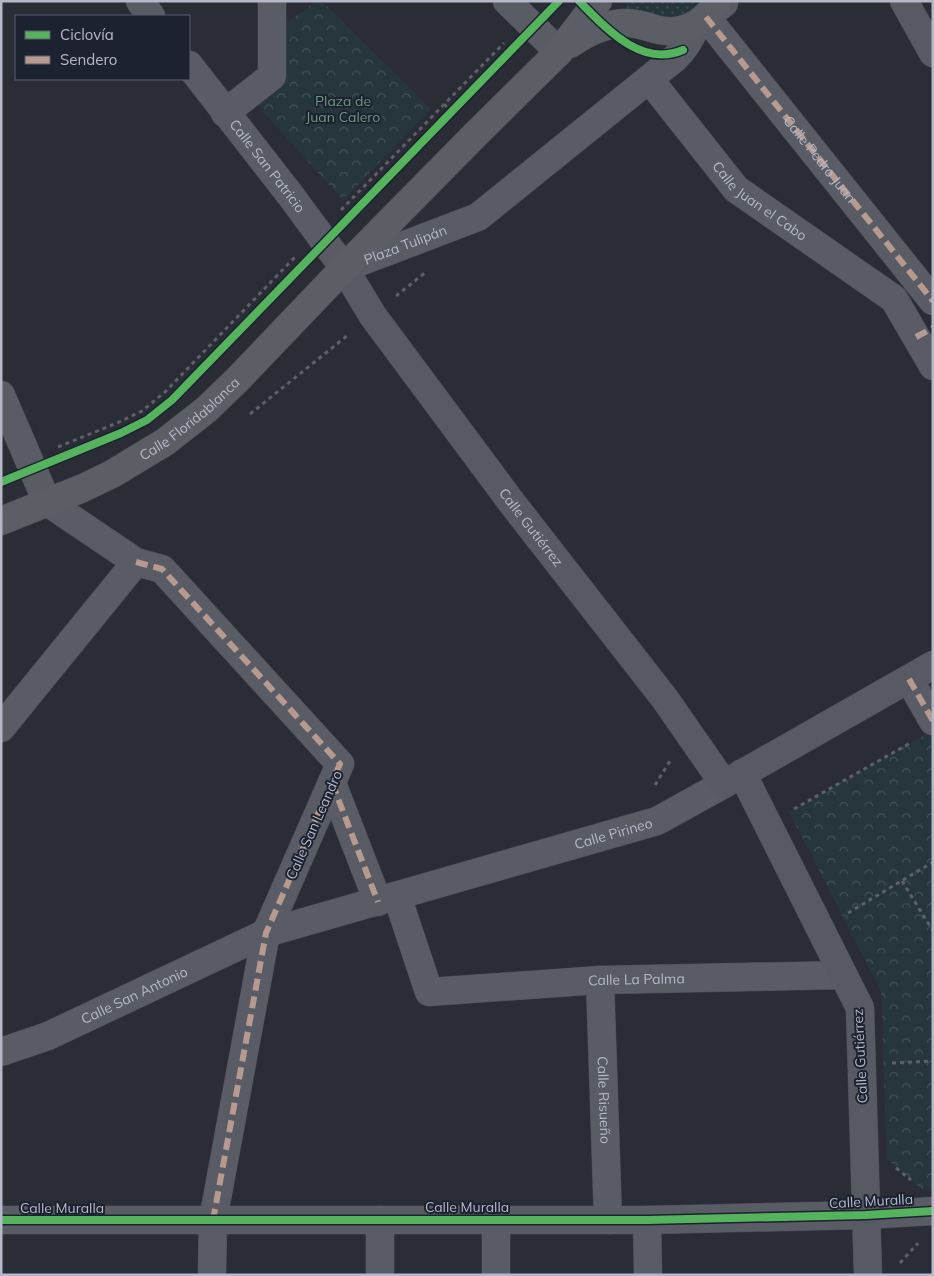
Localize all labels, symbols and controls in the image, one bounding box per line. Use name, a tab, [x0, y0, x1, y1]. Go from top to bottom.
legend	[15, 15, 190, 80]
text: Ciclovía	[60, 25, 114, 44]
text: Sendero	[60, 50, 117, 69]
park label: Plaza de Juan Calero	[306, 92, 380, 126]
street label: Calle Pedro Juan	[779, 112, 860, 207]
street label: Calle San Patricio	[226, 116, 309, 216]
street label: Calle Juan el Cabo	[708, 158, 810, 245]
street label: Plaza Tulipán	[361, 221, 449, 269]
street label: Calle Floridablanca	[136, 373, 243, 464]
street label: Calle Gutiérrez	[495, 484, 567, 570]
street label: Calle San Leandro	[282, 768, 346, 882]
street label: Calle Pirineo	[572, 814, 654, 853]
street label: Calle San Antonio	[78, 962, 190, 1028]
street label: Calle La Palma	[587, 969, 685, 990]
street label: Calle Gutiérrez	[849, 1008, 871, 1104]
street label: Calle Risueño	[594, 1056, 614, 1144]
street label: Calle Muralla	[828, 1190, 914, 1212]
street label: Calle Muralla	[425, 1198, 509, 1216]
street label: Calle Muralla	[20, 1199, 104, 1217]

